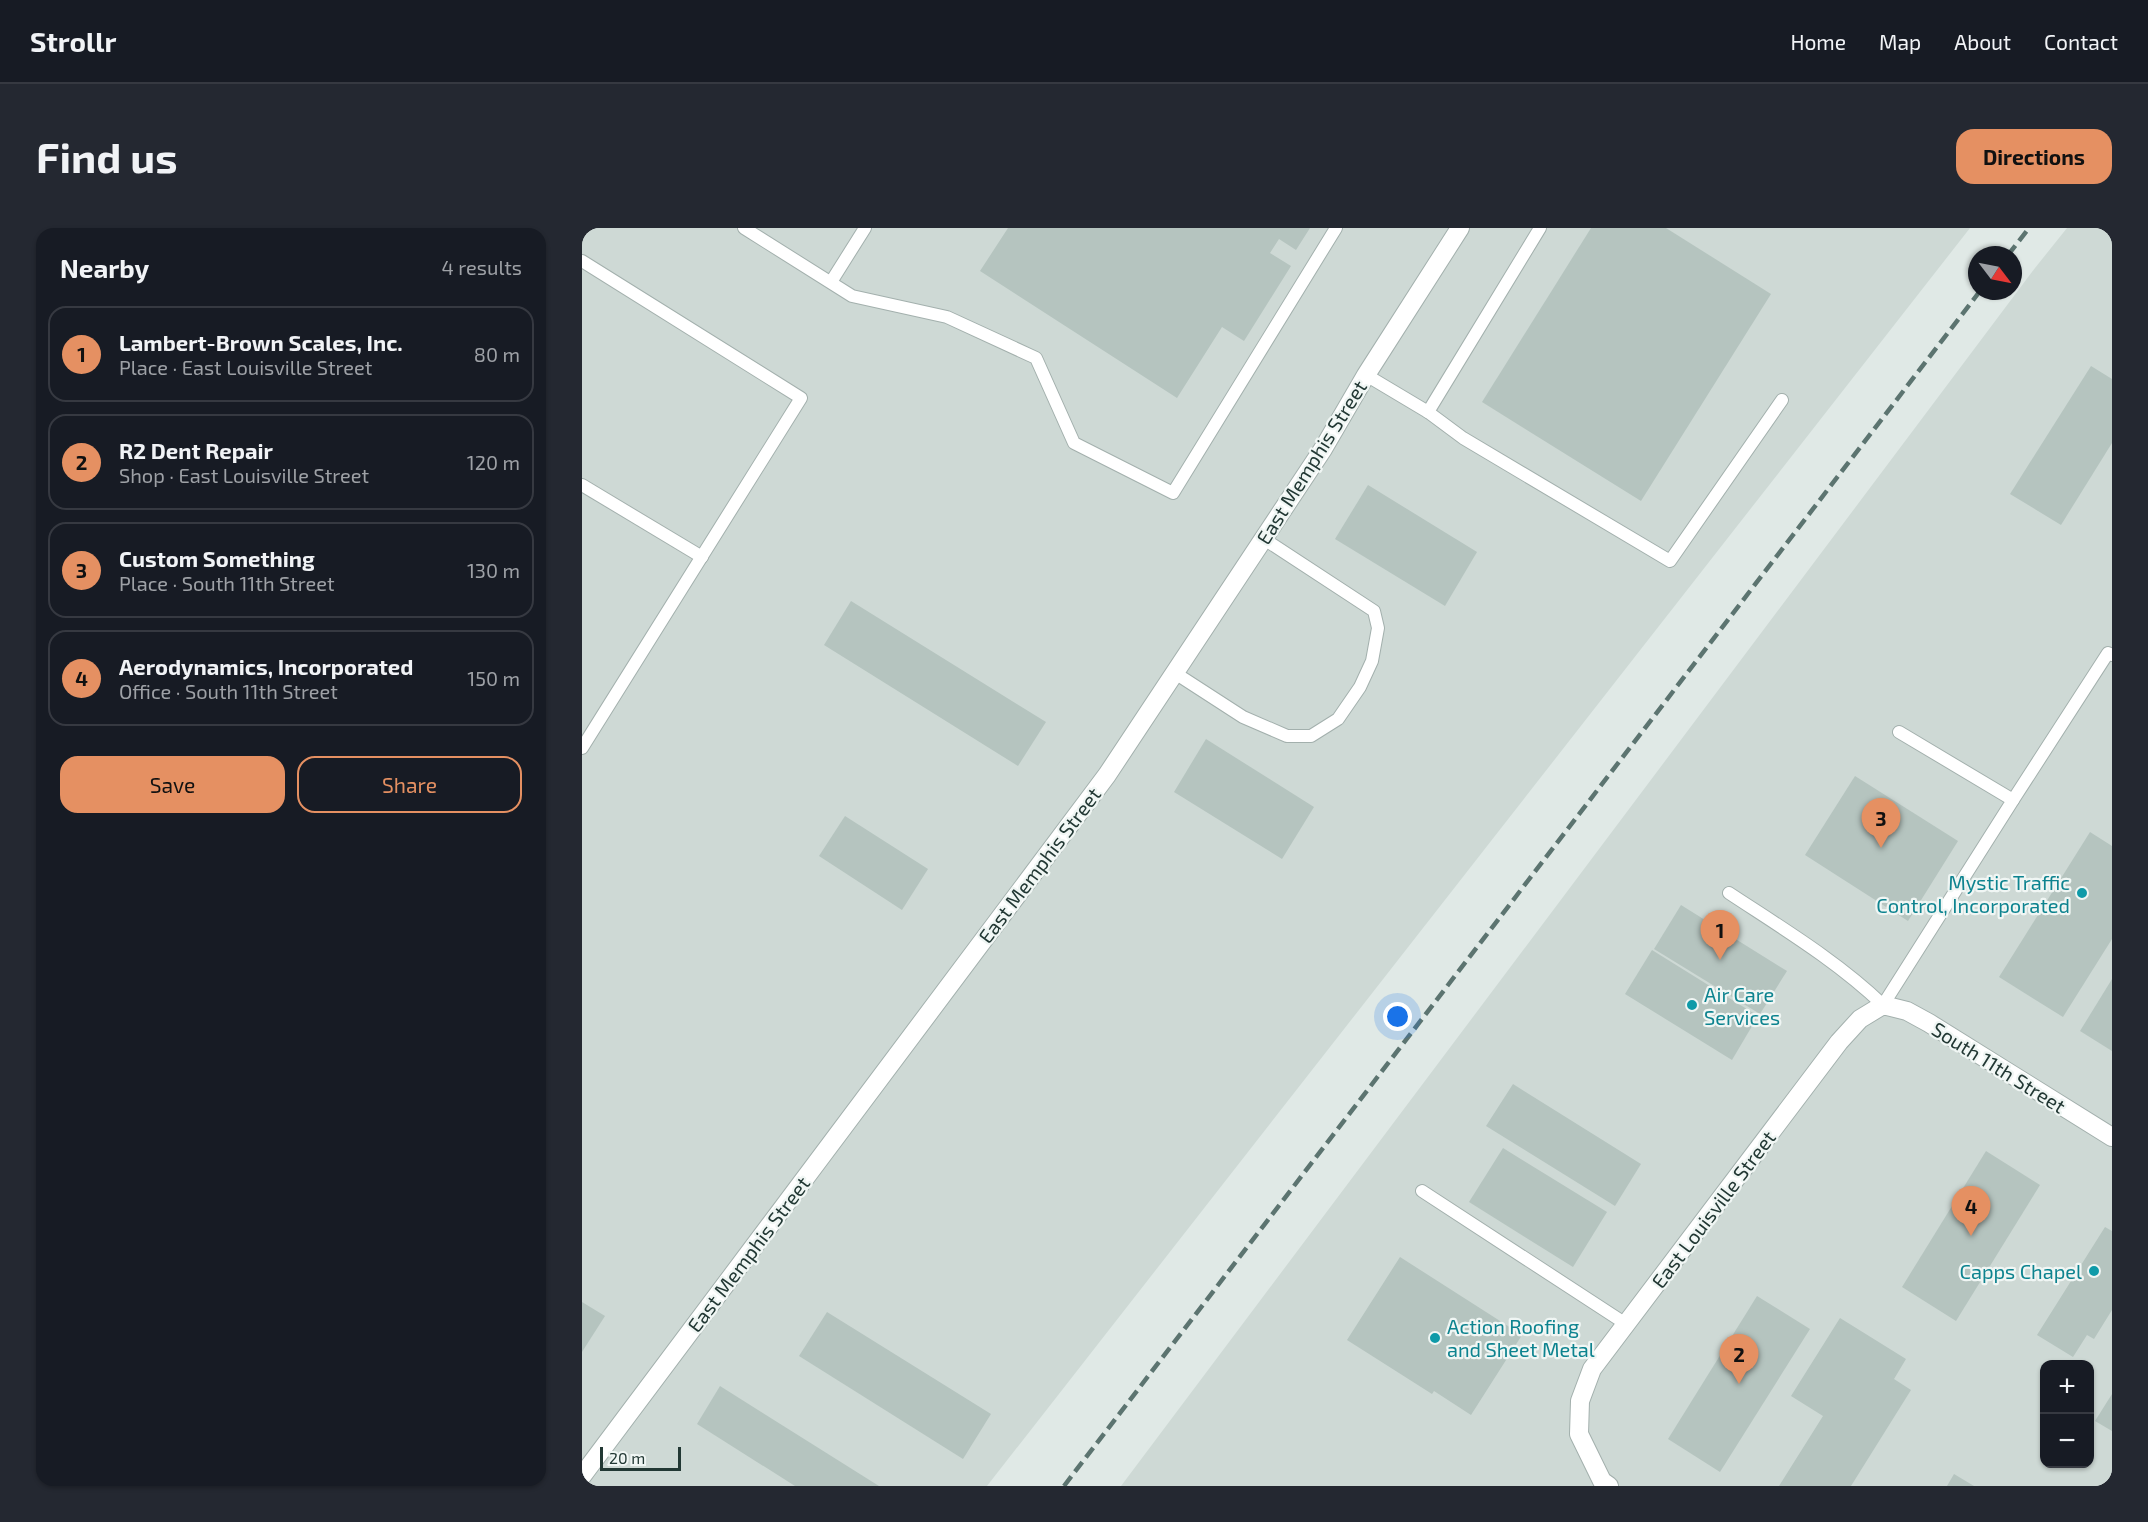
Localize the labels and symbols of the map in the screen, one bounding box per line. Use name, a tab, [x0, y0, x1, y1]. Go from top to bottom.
north arrow	[1968, 246, 2022, 300]
street label: East Memphis Street	[1251, 375, 1371, 548]
street label: East Memphis Street	[973, 782, 1106, 948]
pin: 3	[1862, 798, 1900, 848]
place label: Mystic Traffic Control, Incorporated	[1876, 870, 2070, 917]
marker: Mystic Traffic Control, Incorporated	[2075, 886, 2089, 900]
pin: 1	[1700, 910, 1740, 960]
place label: Air Care Services	[1704, 982, 1780, 1029]
marker: Air Care Services	[1685, 998, 1699, 1012]
your location	[1383, 1002, 1412, 1031]
street label: South 11th Street	[1928, 1016, 2071, 1118]
street label: East Louisville Street	[1646, 1125, 1780, 1292]
street label: East Memphis Street	[682, 1171, 815, 1337]
pin: 4	[1952, 1186, 1990, 1236]
place label: Capps Chapel	[1960, 1259, 2082, 1283]
marker: Capps Chapel	[2087, 1264, 2101, 1278]
place label: Action Roofing and Sheet Metal	[1447, 1314, 1595, 1361]
marker: Action Roofing and Sheet Metal	[1428, 1331, 1442, 1345]
pin: 2	[1720, 1334, 1758, 1384]
scale bar	[600, 1444, 681, 1472]

